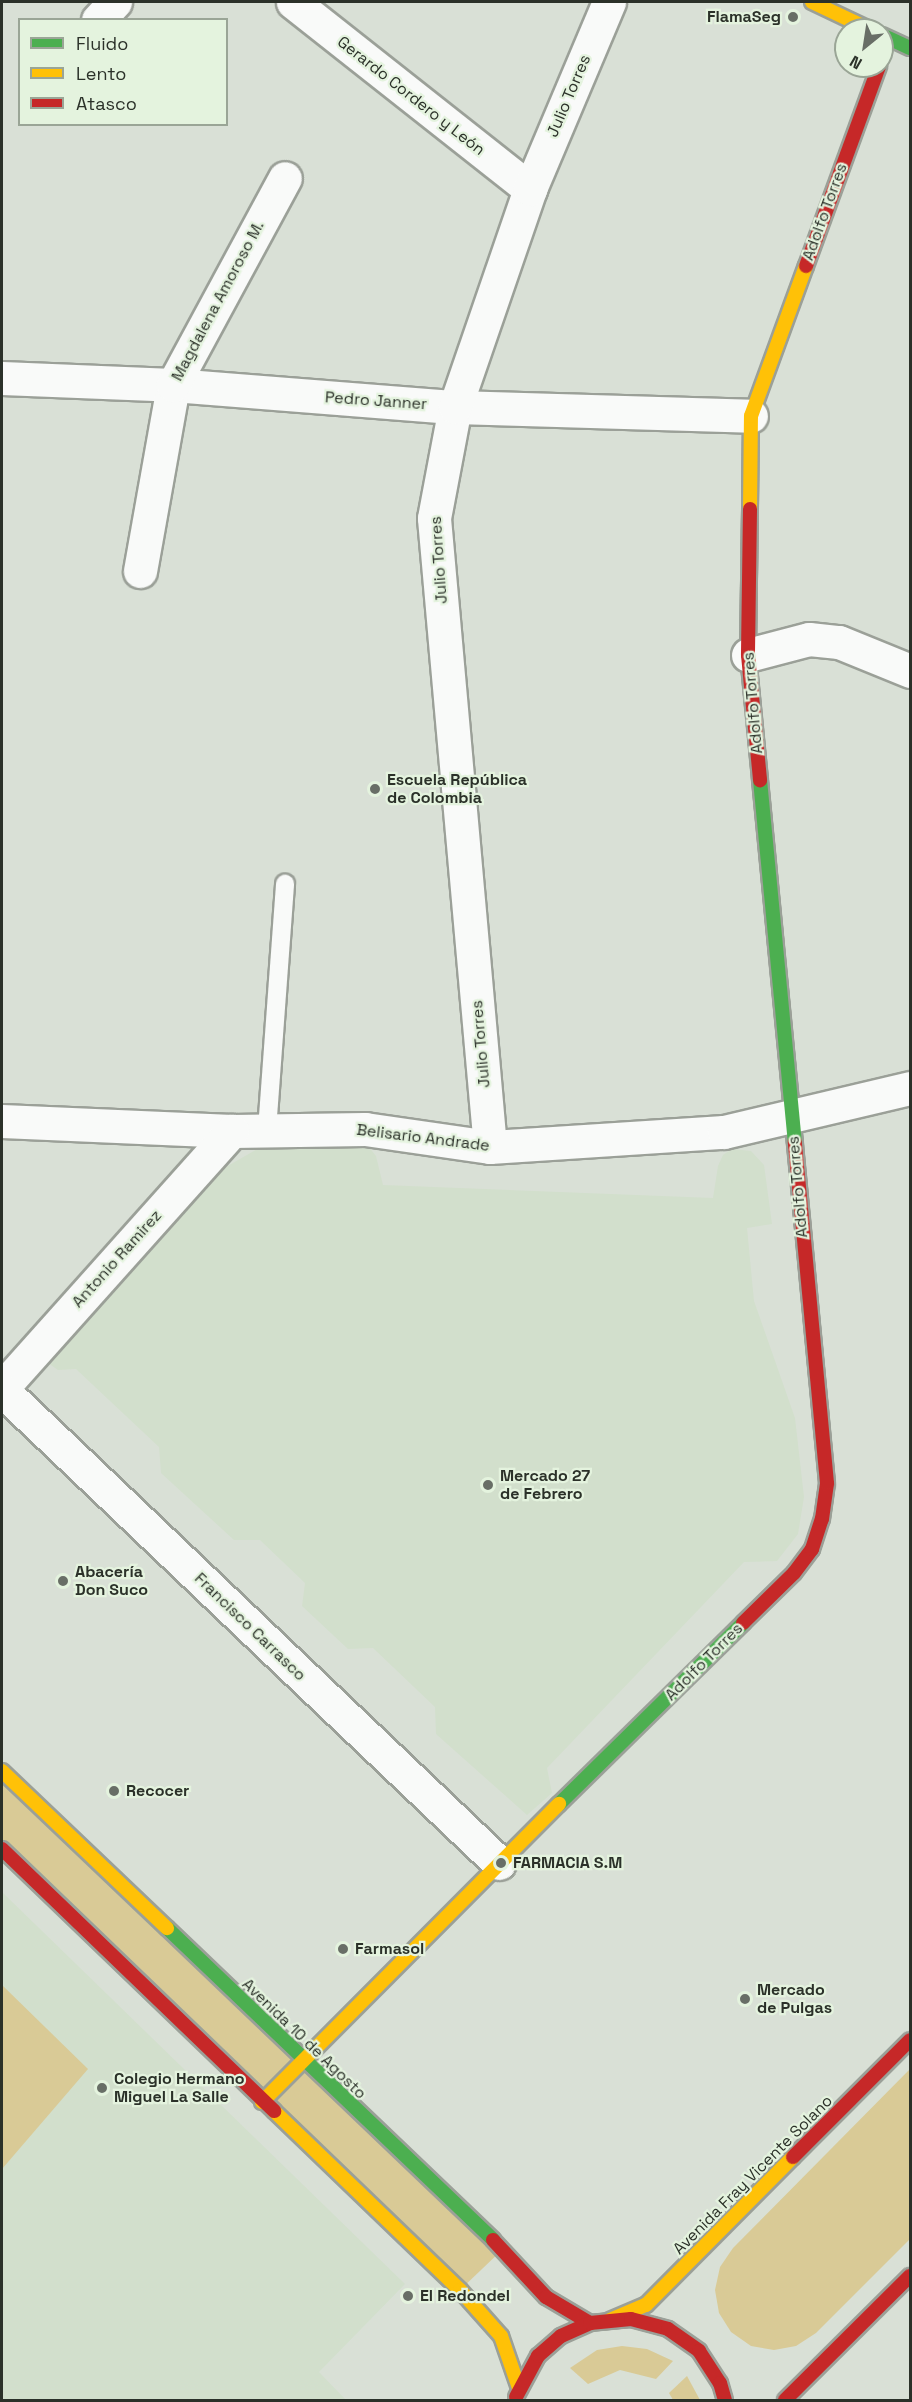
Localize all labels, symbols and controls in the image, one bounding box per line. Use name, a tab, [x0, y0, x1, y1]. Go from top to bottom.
place label: FlamaSeg	[707, 7, 781, 27]
marker: FlamaSeg	[786, 10, 800, 24]
legend	[18, 18, 228, 126]
north arrow	[834, 18, 894, 78]
text: Fluido	[76, 32, 128, 55]
street label: Gerardo Cordero y León	[333, 32, 489, 160]
text: N	[846, 51, 866, 74]
street label: Julio Torres	[543, 52, 595, 140]
text: Lento	[76, 62, 126, 85]
text: Atasco	[76, 92, 137, 115]
street label: Adolfo Torres	[798, 161, 852, 263]
street label: Magdalena Amoroso M.	[168, 218, 268, 384]
street label: Pedro Janner	[324, 388, 428, 414]
street label: Julio Torres	[426, 515, 452, 605]
street label: Adolfo Torres	[739, 651, 767, 755]
place label: Escuela República de Colombia	[387, 770, 527, 808]
marker: Escuela República de Colombia	[368, 782, 382, 796]
street label: Julio Torres	[468, 999, 494, 1089]
street label: Belisario Andrade	[355, 1120, 491, 1156]
street label: Adolfo Torres	[784, 1135, 812, 1239]
street label: Antonio Ramirez	[68, 1206, 166, 1312]
place label: Mercado 27 de Febrero	[500, 1466, 590, 1504]
marker: Mercado 27 de Febrero	[481, 1478, 495, 1492]
place label: Abacería Don Suco	[75, 1562, 148, 1600]
street label: Francisco Carrasco	[190, 1569, 310, 1685]
marker: Abacería Don Suco	[56, 1574, 70, 1588]
street label: Adolfo Torres	[661, 1619, 747, 1705]
place label: Recocer	[126, 1781, 189, 1801]
marker: Recocer	[107, 1784, 121, 1798]
place label: FARMACIA S.M	[513, 1853, 623, 1873]
marker: FARMACIA S.M	[494, 1856, 508, 1870]
place label: Farmasol	[355, 1939, 424, 1959]
marker: Farmasol	[336, 1942, 350, 1956]
street label: Avenida 10 de Agosto	[238, 1975, 370, 2103]
place label: Mercado de Pulgas	[757, 1980, 832, 2018]
marker: Mercado de Pulgas	[738, 1992, 752, 2006]
place label: Colegio Hermano Miguel La Salle	[114, 2069, 245, 2107]
marker: Colegio Hermano Miguel La Salle	[95, 2081, 109, 2095]
street label: Avenida Fray Vicente Solano	[669, 2091, 837, 2259]
place label: El Redondel	[420, 2286, 510, 2306]
marker: El Redondel	[401, 2289, 415, 2303]

